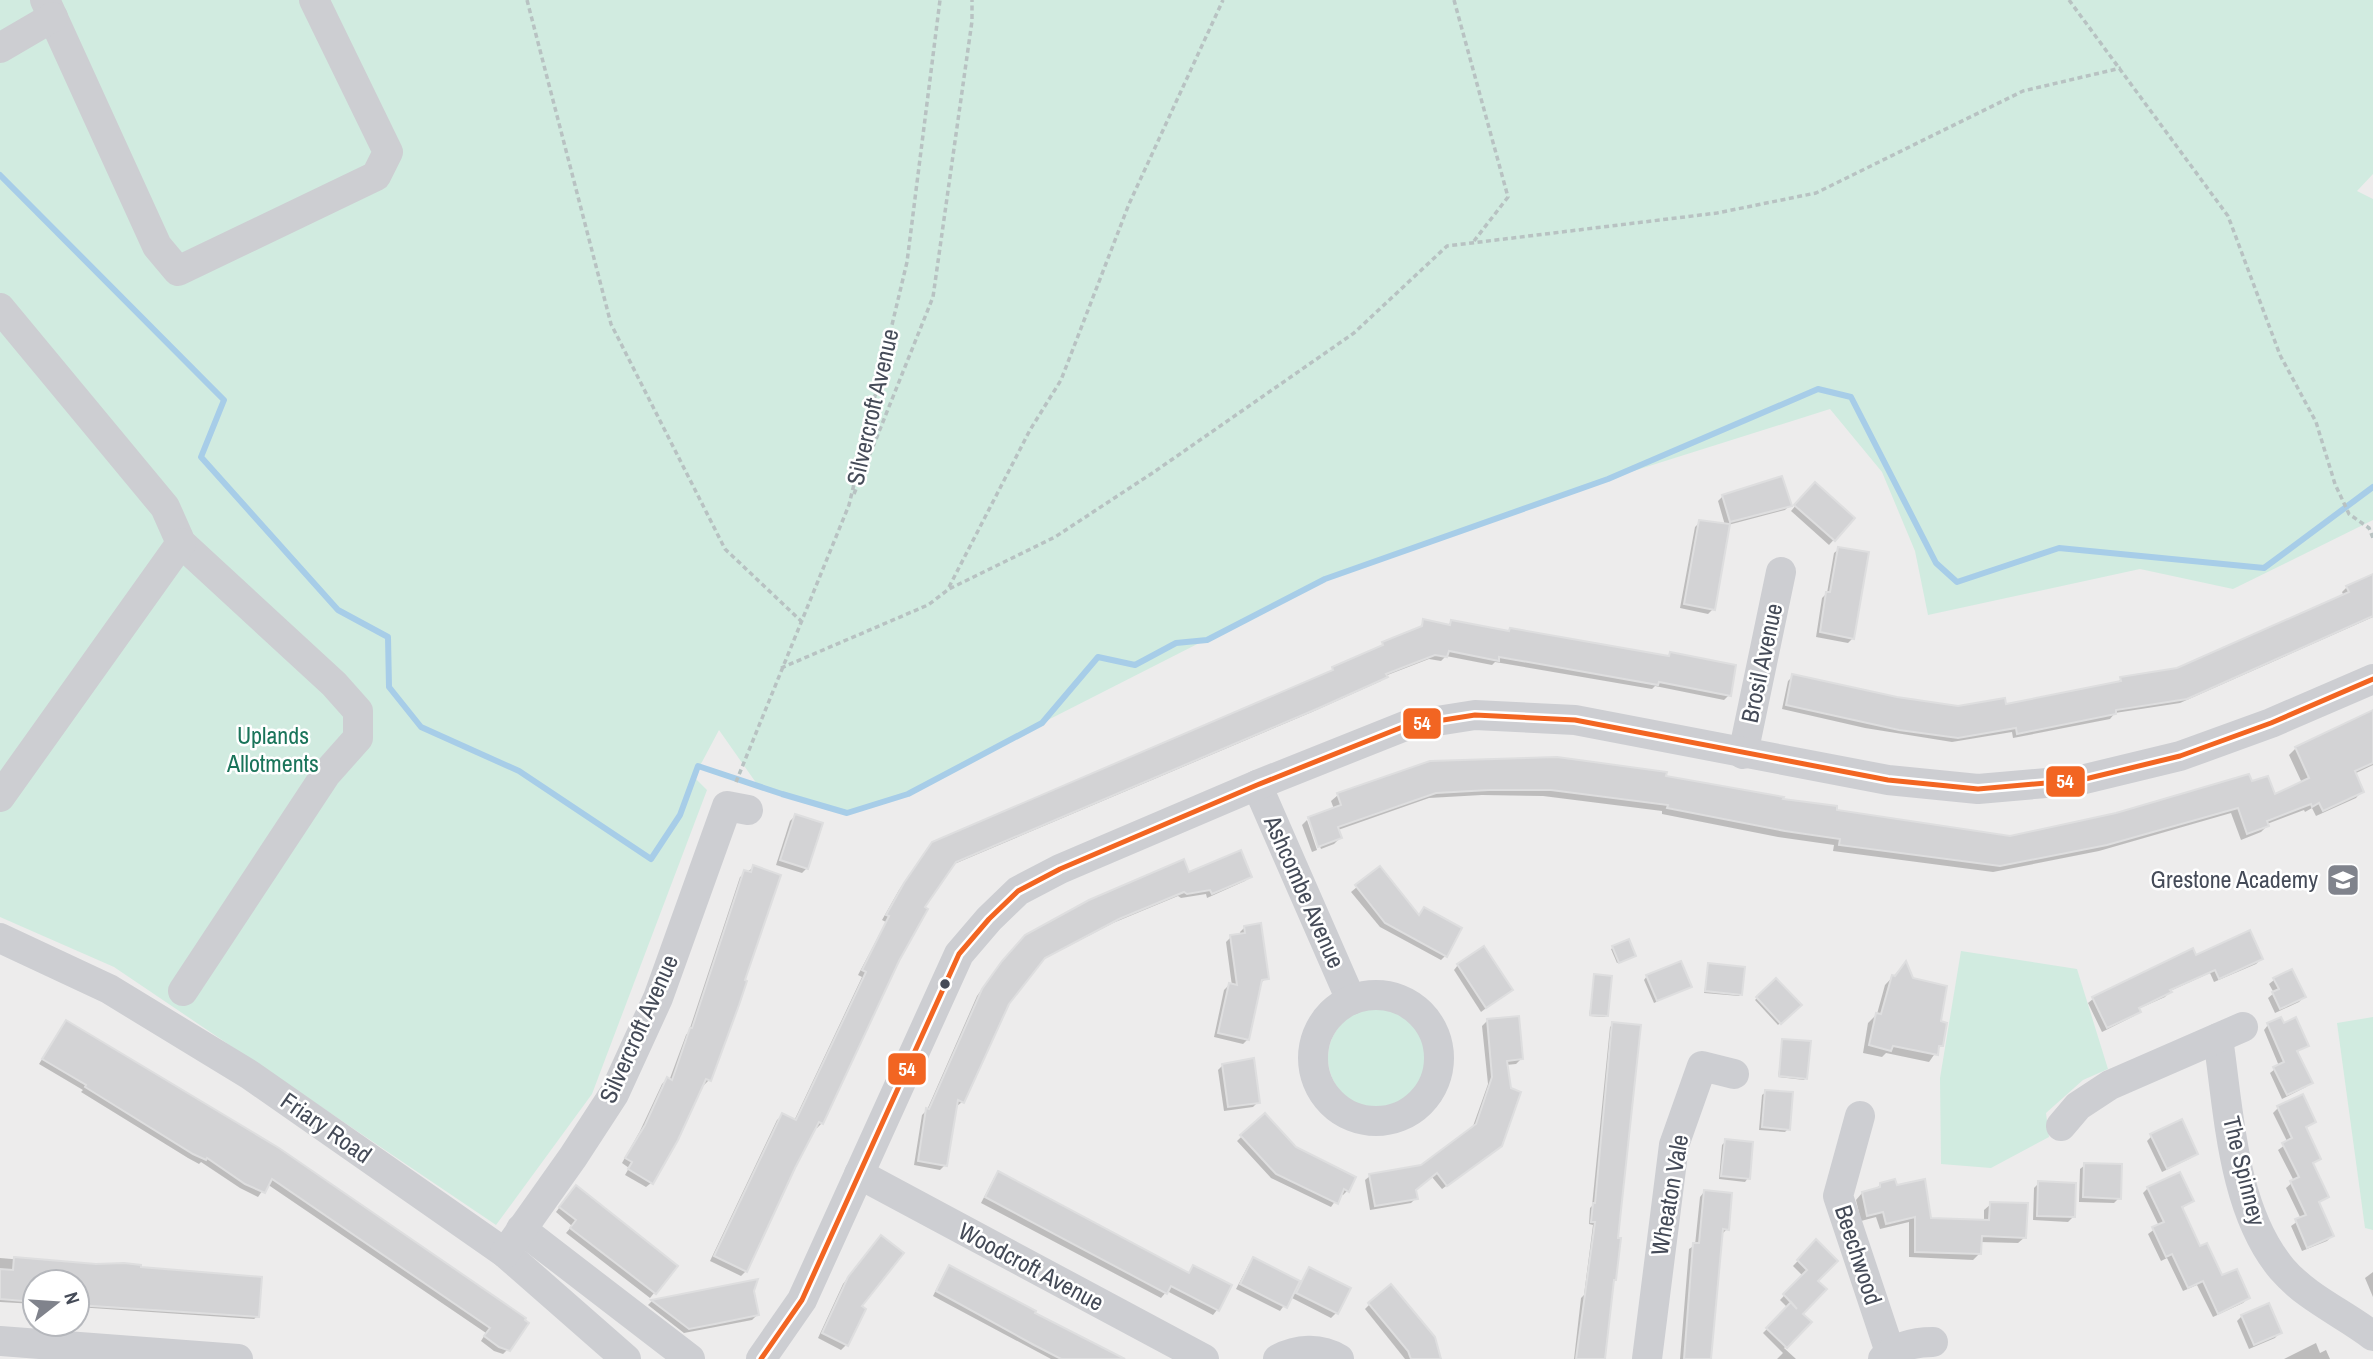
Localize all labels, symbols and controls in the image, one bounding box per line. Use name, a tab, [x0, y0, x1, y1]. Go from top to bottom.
street label: Silvercroft Avenue	[839, 326, 906, 488]
street label: Brosil Avenue	[1733, 600, 1789, 725]
line badge: 54	[1402, 707, 1442, 740]
text: 54	[1413, 710, 1431, 736]
park label: Uplands Allotments	[226, 719, 319, 779]
line badge: 54	[2045, 765, 2086, 798]
text: 54	[2056, 768, 2074, 794]
street label: Ashcombe Avenue	[1257, 809, 1353, 973]
school or university icon: Grestone Academy	[2324, 861, 2362, 899]
place label: Grestone Academy	[2151, 863, 2318, 895]
street label: Silvercroft Avenue	[591, 949, 685, 1108]
unlabelled marker	[938, 977, 952, 991]
line badge: 54	[887, 1052, 927, 1086]
text: 54	[898, 1056, 916, 1082]
street label: Friary Road	[275, 1084, 378, 1170]
street label: The Spinney	[2216, 1113, 2274, 1229]
street label: Wheaton Vale	[1643, 1132, 1695, 1258]
street label: Beechwood	[1828, 1201, 1890, 1309]
street label: Woodcroft Avenue	[953, 1214, 1110, 1318]
north arrow	[21, 1268, 91, 1338]
text: N	[58, 1289, 86, 1307]

